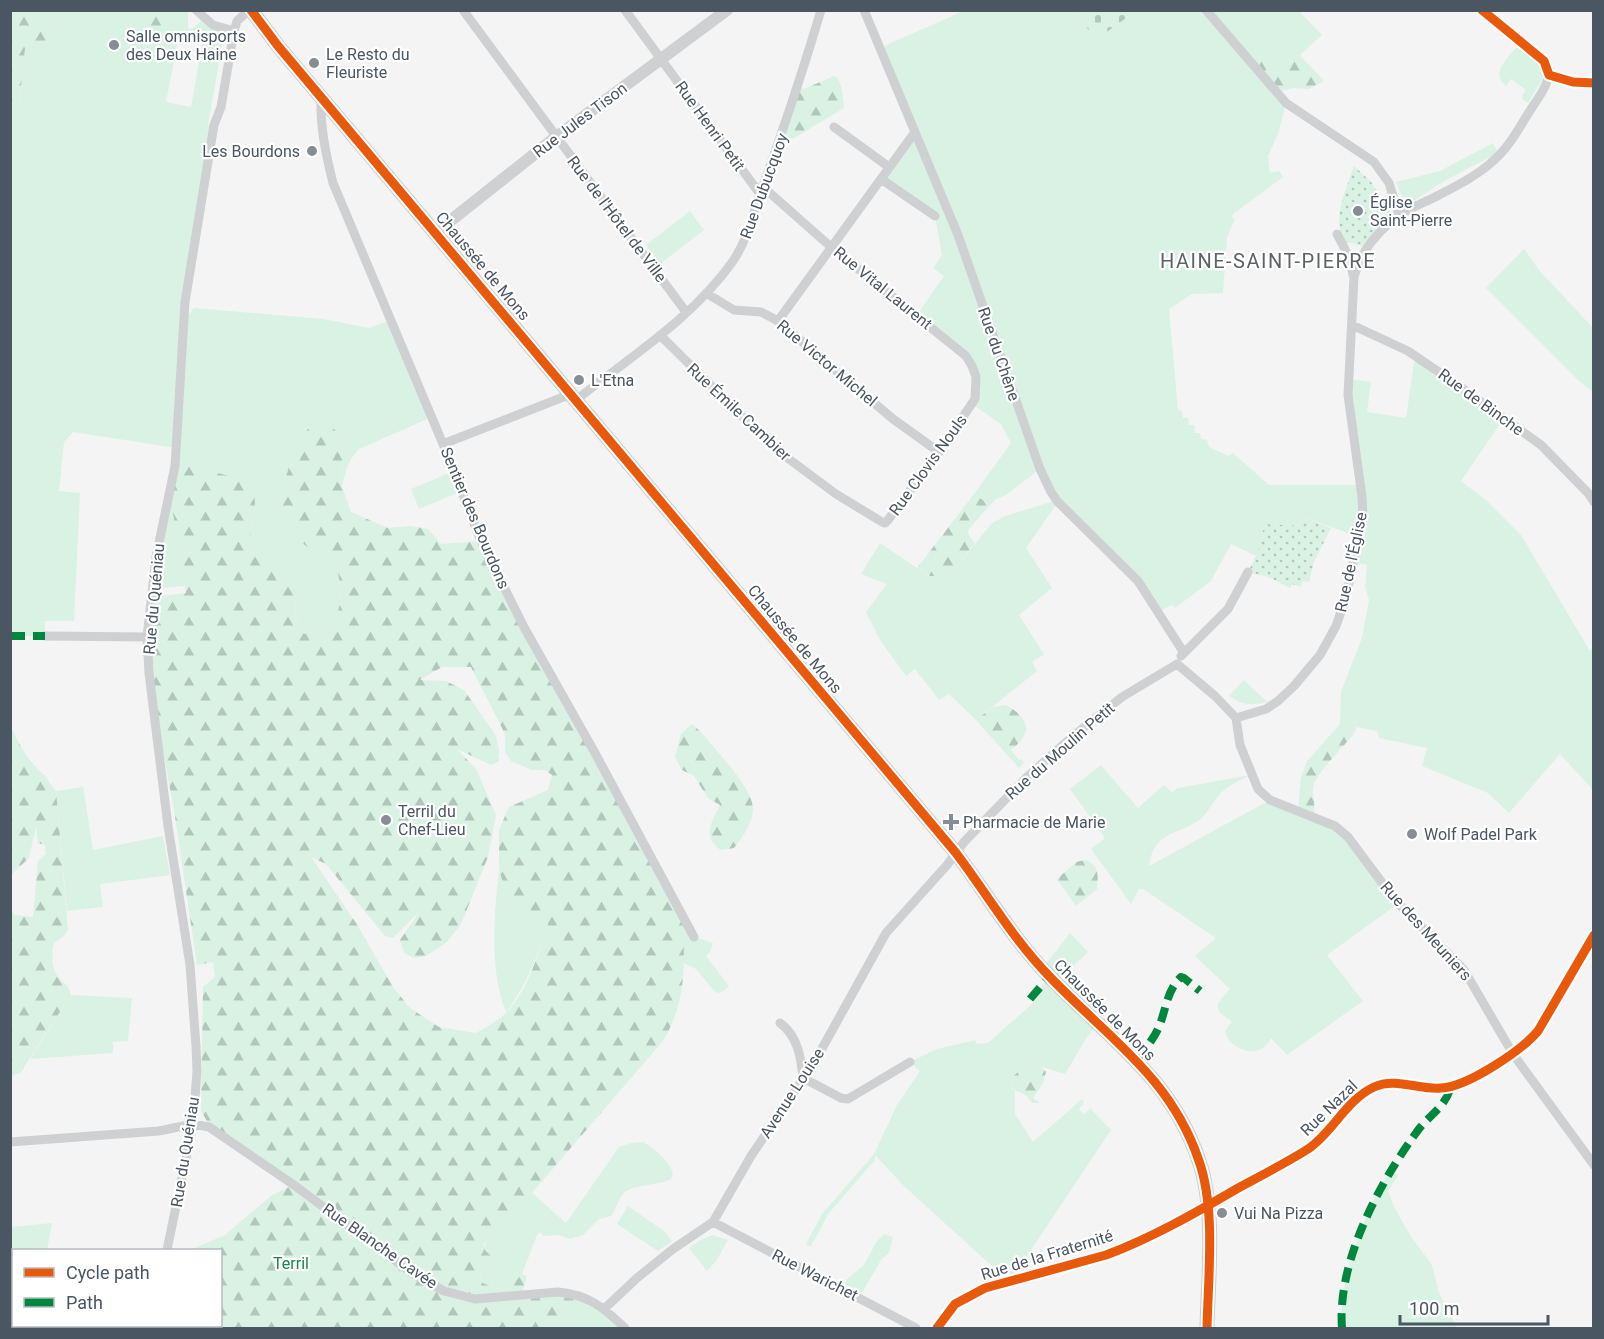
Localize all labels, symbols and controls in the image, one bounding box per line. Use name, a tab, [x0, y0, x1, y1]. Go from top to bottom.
place label: Salle omnisports des Deux Haine	[126, 27, 246, 64]
marker: Salle omnisports des Deux Haine	[107, 38, 121, 52]
place label: Le Resto du Fleuriste	[326, 45, 410, 82]
marker: Le Resto du Fleuriste	[307, 56, 321, 70]
street label: Rue Jules Tison	[529, 78, 631, 162]
street label: Rue Henri Petit	[671, 78, 749, 174]
street label: Rue Dubucquoy	[736, 130, 792, 241]
place label: Les Bourdons	[202, 142, 300, 161]
marker: Les Bourdons	[305, 144, 319, 158]
street label: Rue de l'Hôtel de Ville	[563, 152, 671, 286]
place label: Église Saint-Pierre	[1370, 193, 1452, 230]
marker: Église Saint-Pierre	[1351, 204, 1365, 218]
street label: Chaussée de Mons	[432, 208, 534, 324]
street label: Rue Vital Laurent	[830, 243, 936, 333]
district label: HAINE-SAINT-PIERRE	[1160, 249, 1376, 273]
street label: Rue du Chêne	[974, 305, 1024, 403]
street label: Rue Victor Michel	[773, 316, 881, 410]
street label: Rue Émile Cambier	[683, 359, 795, 465]
street label: Rue de Binche	[1435, 365, 1527, 439]
place label: L'Etna	[591, 371, 634, 390]
marker: L'Etna	[572, 373, 586, 387]
street label: Rue Clovis Nouls	[885, 411, 971, 519]
street label: Sentier des Bourdons	[437, 444, 513, 592]
street label: Rue de l'Église	[1331, 510, 1371, 614]
street label: Rue du Quéniau	[140, 543, 168, 655]
street label: Chaussée de Mons	[744, 581, 846, 697]
street label: Rue du Moulin Petit	[1002, 698, 1118, 804]
place label: Terril du Chef-Lieu	[398, 802, 466, 839]
marker: Terril du Chef-Lieu	[379, 813, 393, 827]
place label: Pharmacie de Marie	[963, 813, 1105, 832]
marker: Pharmacie de Marie	[944, 815, 958, 829]
place label: Wolf Padel Park	[1424, 825, 1538, 844]
marker: Wolf Padel Park	[1405, 827, 1419, 841]
street label: Rue des Meuniers	[1376, 877, 1476, 985]
street label: Chaussée de Mons	[1050, 955, 1160, 1065]
street label: Avenue Louise	[756, 1044, 828, 1142]
street label: Rue Nazal	[1297, 1076, 1361, 1140]
street label: Rue du Quéniau	[167, 1095, 203, 1209]
street label: Rue Blanche Cavée	[319, 1199, 441, 1293]
place label: Vui Na Pizza	[1234, 1204, 1323, 1223]
marker: Vui Na Pizza	[1215, 1206, 1229, 1220]
street label: Rue de la Fraternité	[979, 1226, 1115, 1284]
street label: Rue Warichet	[769, 1245, 861, 1305]
legend	[12, 1249, 222, 1327]
park label: Terril	[273, 1254, 309, 1273]
text: Cycle path	[66, 1262, 150, 1283]
scale bar	[1400, 1288, 1548, 1326]
text: Path	[66, 1292, 103, 1313]
text: 100 m	[1409, 1298, 1460, 1319]

